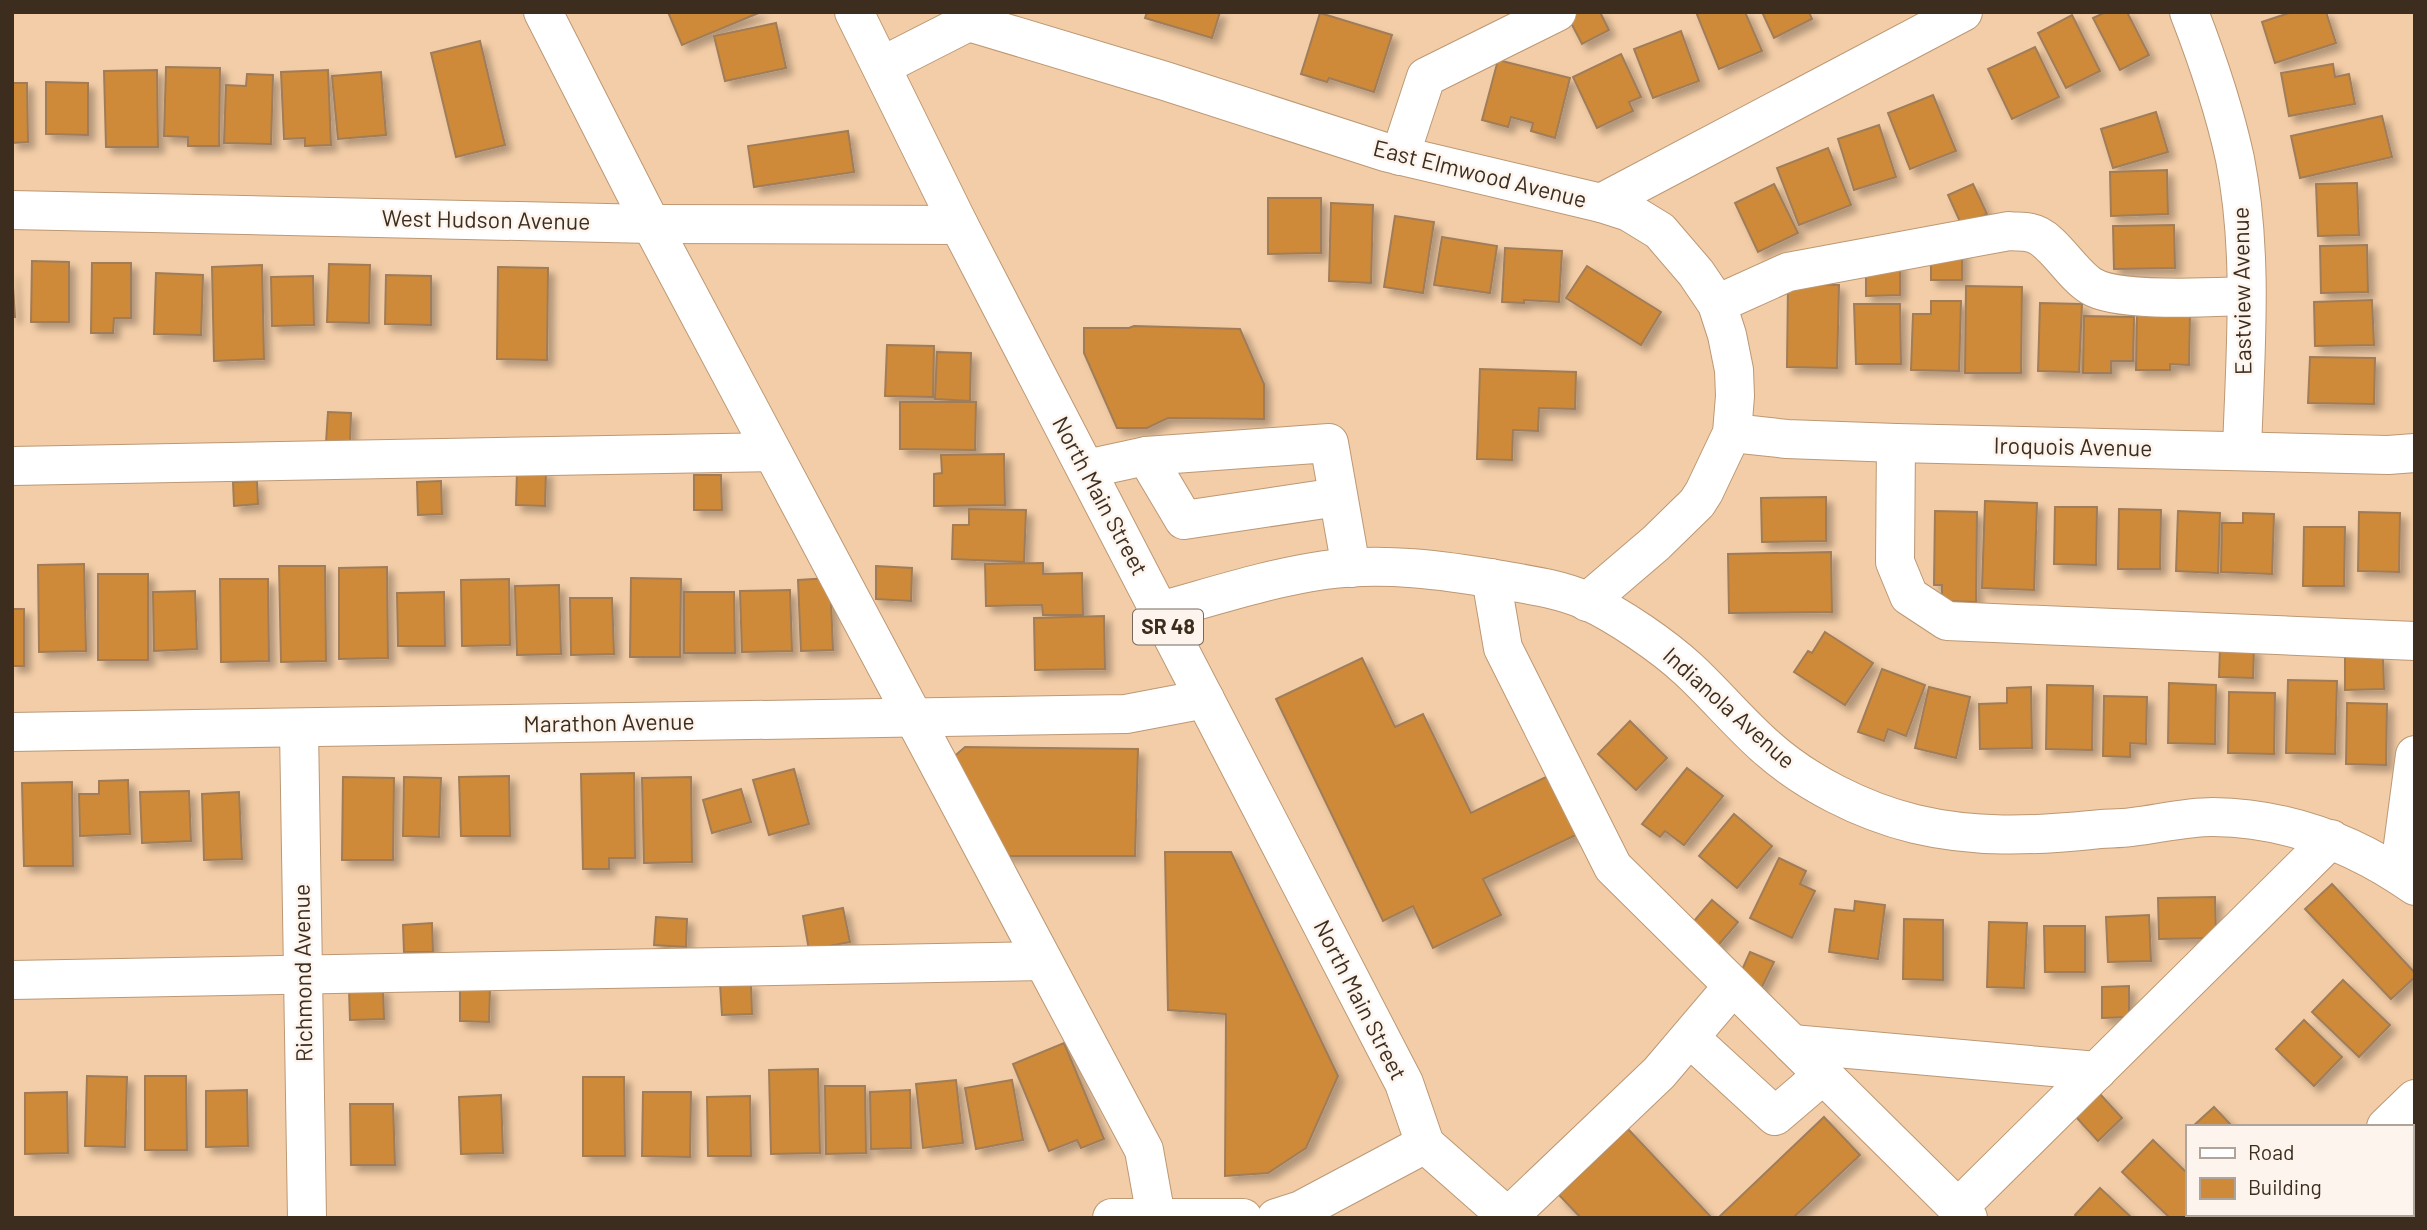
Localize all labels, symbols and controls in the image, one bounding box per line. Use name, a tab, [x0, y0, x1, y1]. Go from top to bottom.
street label: East Elmwood Avenue	[1371, 133, 1590, 213]
street label: West Hudson Avenue	[381, 203, 591, 235]
street label: Eastview Avenue	[2226, 207, 2256, 375]
street label: North Main Street	[1047, 411, 1155, 580]
street label: Iroquois Avenue	[1993, 431, 2153, 461]
road number: SR 48	[1133, 610, 1203, 644]
street label: Indianola Avenue	[1658, 641, 1801, 774]
street label: Marathon Avenue	[523, 707, 695, 737]
street label: Richmond Avenue	[286, 884, 318, 1062]
street label: North Main Street	[1308, 915, 1413, 1084]
legend	[2186, 1125, 2413, 1216]
text: Road	[2248, 1139, 2294, 1164]
text: Building	[2248, 1174, 2322, 1199]

